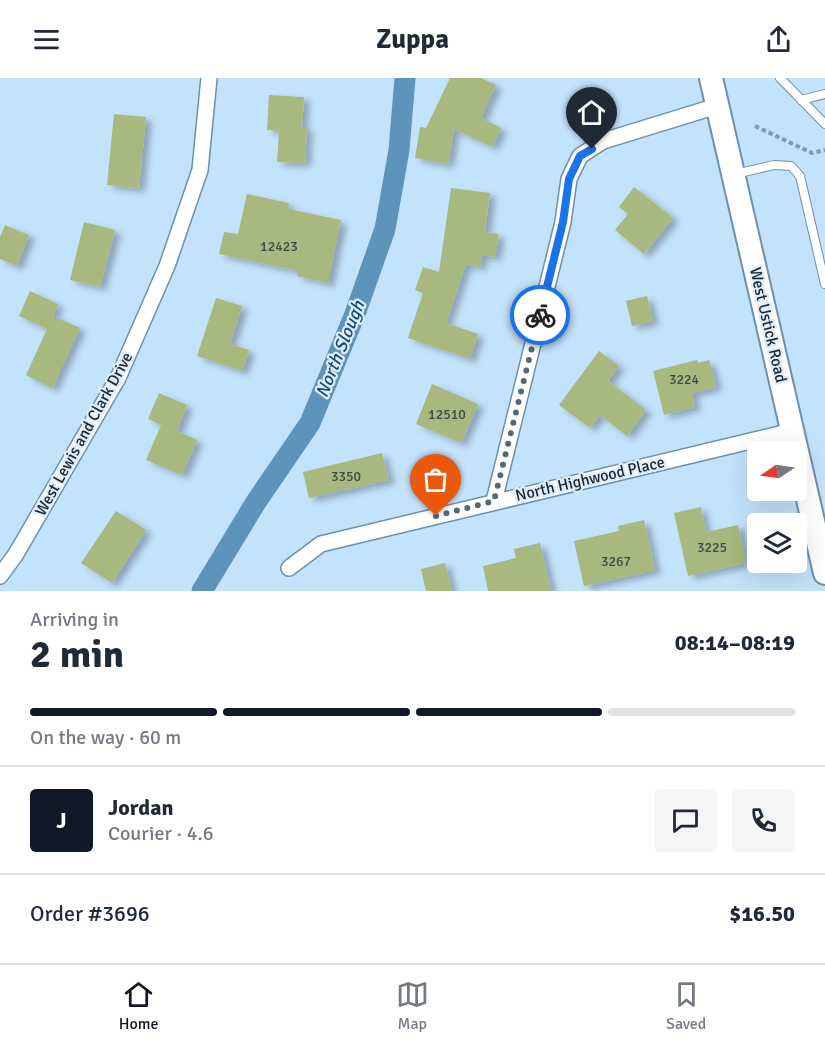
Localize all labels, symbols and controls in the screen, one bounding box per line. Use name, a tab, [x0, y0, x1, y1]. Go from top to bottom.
icon: menu	[30, 23, 63, 56]
text: Zuppa	[376, 23, 449, 56]
icon: share	[762, 23, 795, 56]
pin	[566, 87, 617, 149]
icon: home	[575, 96, 608, 129]
house number: 12423	[260, 238, 298, 255]
street label: West Ustick Road	[745, 265, 791, 385]
courier	[510, 285, 570, 345]
water label: North Slough	[311, 296, 370, 401]
icon: bike	[524, 299, 557, 332]
street label: West Lewis and Clark Drive	[31, 349, 137, 519]
house number: 3224	[669, 371, 700, 388]
house number: 12510	[428, 406, 466, 423]
north arrow	[747, 441, 807, 501]
map controls	[747, 441, 807, 573]
street label: North Highwood Place	[513, 452, 667, 506]
pin	[410, 454, 461, 516]
icon: bag	[419, 463, 452, 496]
house number: 3350	[331, 468, 361, 485]
button: layers	[747, 513, 807, 573]
house number: 3225	[697, 539, 727, 556]
house number: 3267	[601, 553, 631, 570]
text: Arriving in	[30, 607, 119, 632]
text: 08:14–08:19	[675, 629, 795, 656]
text: 2 min	[30, 630, 124, 678]
text: On the way · 60 m	[30, 725, 181, 750]
button: chat	[654, 789, 717, 852]
button: phone	[732, 789, 795, 852]
text: Jordan	[108, 794, 174, 821]
text: J	[56, 807, 67, 834]
text: Courier · 4.6	[108, 821, 214, 846]
text: Order #3696	[30, 900, 150, 927]
text: $16.50	[729, 900, 795, 927]
tab: Home	[119, 978, 159, 1034]
tab: Map	[396, 978, 429, 1034]
tab: Saved	[666, 978, 706, 1034]

